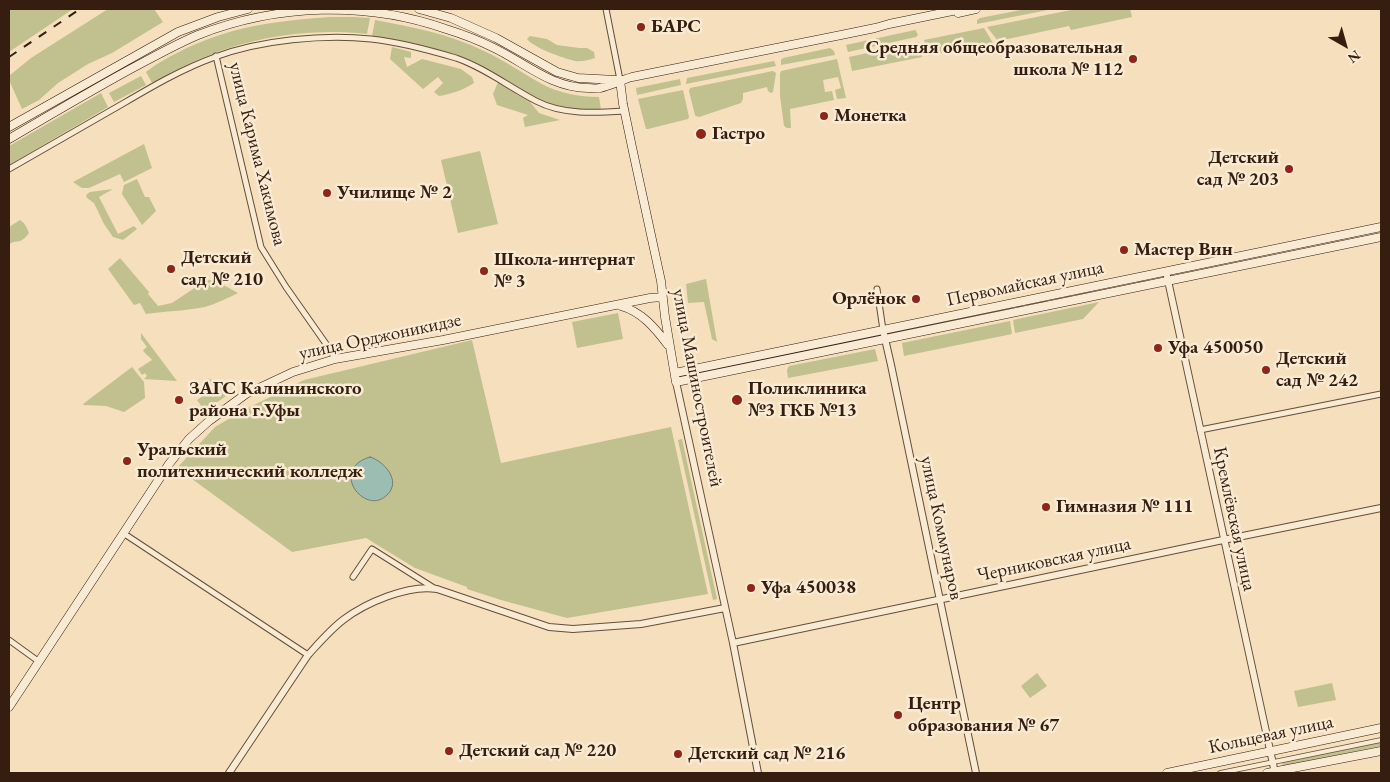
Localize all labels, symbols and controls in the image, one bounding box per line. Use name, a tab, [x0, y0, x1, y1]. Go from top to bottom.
place label: БАРС	[651, 16, 701, 38]
north arrow	[1320, 20, 1370, 70]
marker: БАРС	[635, 21, 647, 33]
place label: Средняя общеобразовательная школа № 112	[866, 37, 1123, 81]
text: N	[1344, 46, 1364, 67]
marker: Средняя общеобразовательная школа № 112	[1127, 53, 1139, 65]
street label: улица Карима Хакимова	[223, 60, 291, 248]
place label: Монетка	[834, 105, 907, 127]
marker: Монетка	[818, 110, 830, 122]
place label: Гастро	[712, 123, 765, 145]
marker: Гастро	[694, 127, 708, 141]
place label: Детский сад № 203	[1197, 147, 1279, 191]
marker: Детский сад № 203	[1283, 163, 1295, 175]
place label: Училище № 2	[337, 182, 452, 204]
marker: Училище № 2	[321, 187, 333, 199]
place label: Мастер Вин	[1134, 239, 1233, 261]
marker: Мастер Вин	[1118, 244, 1130, 256]
place label: Детский сад № 210	[181, 247, 263, 291]
place label: Школа-интернат № 3	[494, 249, 635, 293]
street label: Первомайская улица	[944, 256, 1106, 312]
marker: Детский сад № 210	[165, 263, 177, 275]
marker: Школа-интернат № 3	[478, 265, 490, 277]
street label: улица Машиностроителей	[667, 287, 727, 489]
place label: Орлёнок	[832, 288, 906, 310]
marker: Орлёнок	[910, 293, 922, 305]
street label: улица Орджоникидзе	[297, 309, 463, 365]
place label: Уфа 450050	[1168, 337, 1263, 359]
marker: Уфа 450050	[1152, 342, 1164, 354]
place label: Детский сад № 242	[1276, 348, 1358, 392]
marker: Детский сад № 242	[1260, 364, 1272, 376]
place label: ЗАГС Калининского района г.Уфы	[189, 378, 361, 422]
place label: Поликлиника №3 ГКБ №13	[748, 378, 867, 422]
marker: Поликлиника №3 ГКБ №13	[730, 393, 744, 407]
marker: ЗАГС Калининского района г.Уфы	[173, 394, 185, 406]
place label: Уральский политехнический колледж	[137, 439, 363, 483]
street label: Кремлёвская улица	[1208, 445, 1260, 593]
street label: улица Коммунаров	[915, 454, 967, 602]
marker: Уральский политехнический колледж	[121, 455, 133, 467]
place label: Гимназия № 111	[1056, 496, 1193, 518]
marker: Гимназия № 111	[1040, 501, 1052, 513]
street label: Черниковская улица	[975, 533, 1133, 587]
place label: Уфа 450038	[761, 577, 856, 599]
marker: Уфа 450038	[745, 582, 757, 594]
place label: Центр образования № 67	[908, 693, 1059, 737]
marker: Центр образования № 67	[892, 709, 904, 721]
street label: Кольцевая улица	[1206, 711, 1336, 759]
place label: Детский сад № 220	[459, 740, 616, 762]
place label: Детский сад № 216	[688, 743, 845, 765]
marker: Детский сад № 220	[443, 745, 455, 757]
marker: Детский сад № 216	[672, 748, 684, 760]

